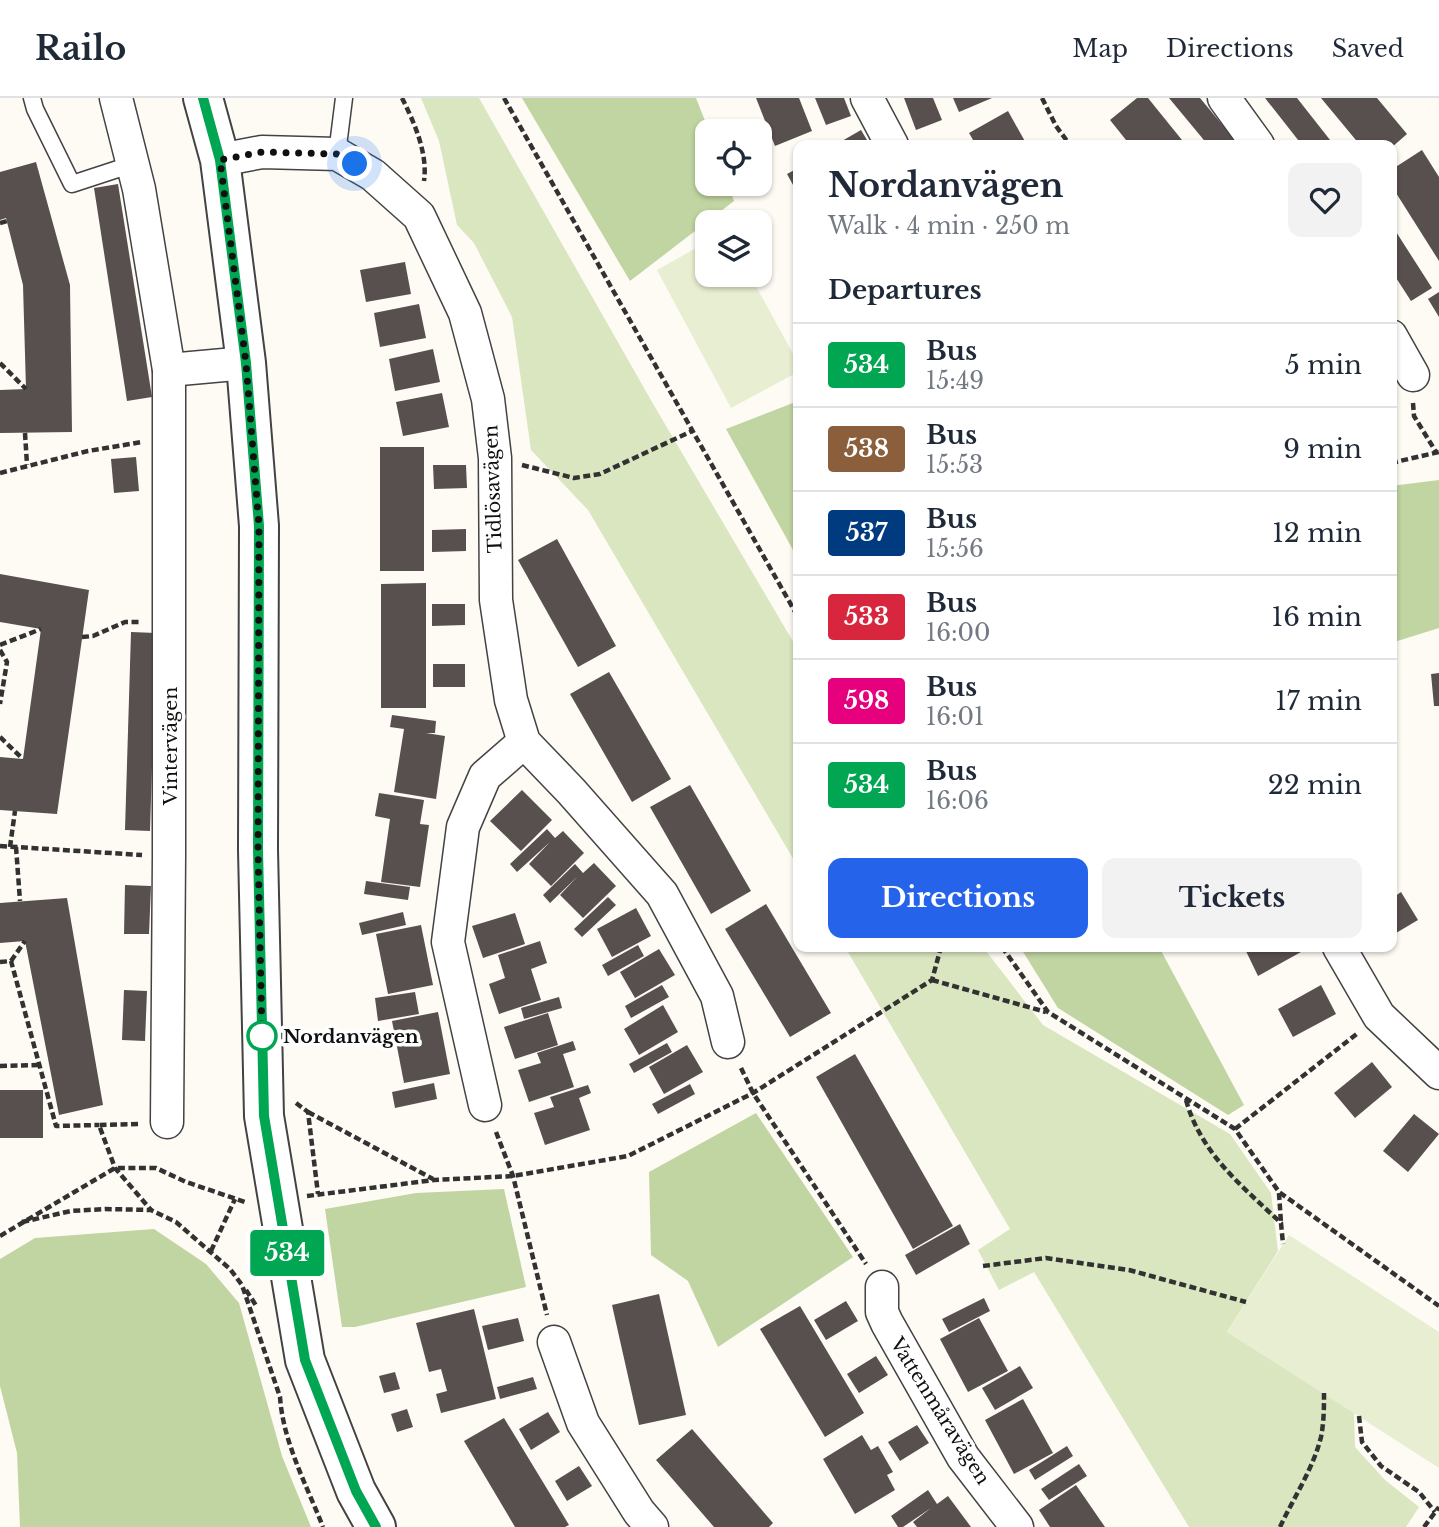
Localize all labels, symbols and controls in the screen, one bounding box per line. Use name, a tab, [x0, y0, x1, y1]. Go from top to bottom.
text: Railo	[35, 28, 126, 69]
text: Map	[1072, 34, 1128, 63]
text: Directions	[1166, 34, 1294, 63]
text: Saved	[1332, 34, 1404, 63]
map controls	[695, 119, 772, 287]
button: locate	[695, 119, 772, 196]
your location	[337, 146, 372, 181]
button: heart	[1288, 163, 1362, 237]
text: Nordanvägen	[828, 165, 1063, 206]
button: layers	[695, 210, 772, 287]
text: Walk · 4 min · 250 m	[828, 212, 1070, 240]
text: Departures	[828, 274, 982, 306]
text: Bus	[926, 335, 977, 367]
text: 5 min	[1285, 349, 1362, 381]
text: 534	[844, 350, 889, 379]
text: 15:49	[926, 367, 984, 395]
text: Bus	[926, 419, 977, 451]
street label: Tidlösavägen	[479, 424, 507, 554]
text: 9 min	[1283, 433, 1362, 465]
text: 538	[844, 434, 889, 463]
text: 15:53	[926, 451, 983, 479]
text: Bus	[926, 503, 977, 535]
text: 12 min	[1272, 517, 1362, 549]
text: 537	[846, 518, 887, 547]
text: 15:56	[926, 535, 984, 563]
text: Bus	[926, 587, 977, 619]
text: 16 min	[1272, 601, 1362, 633]
text: 533	[844, 602, 889, 631]
text: 16:00	[926, 619, 990, 647]
text: Bus	[926, 671, 977, 703]
text: 17 min	[1275, 685, 1362, 717]
text: 598	[844, 686, 889, 715]
street label: Vintervägen	[159, 687, 182, 806]
text: 16:01	[926, 703, 984, 731]
text: Bus	[926, 755, 977, 787]
text: 22 min	[1268, 769, 1362, 801]
text: 534	[844, 770, 889, 799]
text: 16:06	[926, 787, 989, 815]
button: Directions	[828, 858, 1088, 938]
button: Tickets	[1102, 858, 1362, 938]
marker: Nordanvägen	[247, 1021, 277, 1051]
place label: Nordanvägen	[283, 1025, 419, 1048]
line badge: 534	[247, 1230, 327, 1276]
text: 534	[264, 1238, 310, 1267]
street label: Vattenmåravägen	[885, 1332, 995, 1489]

